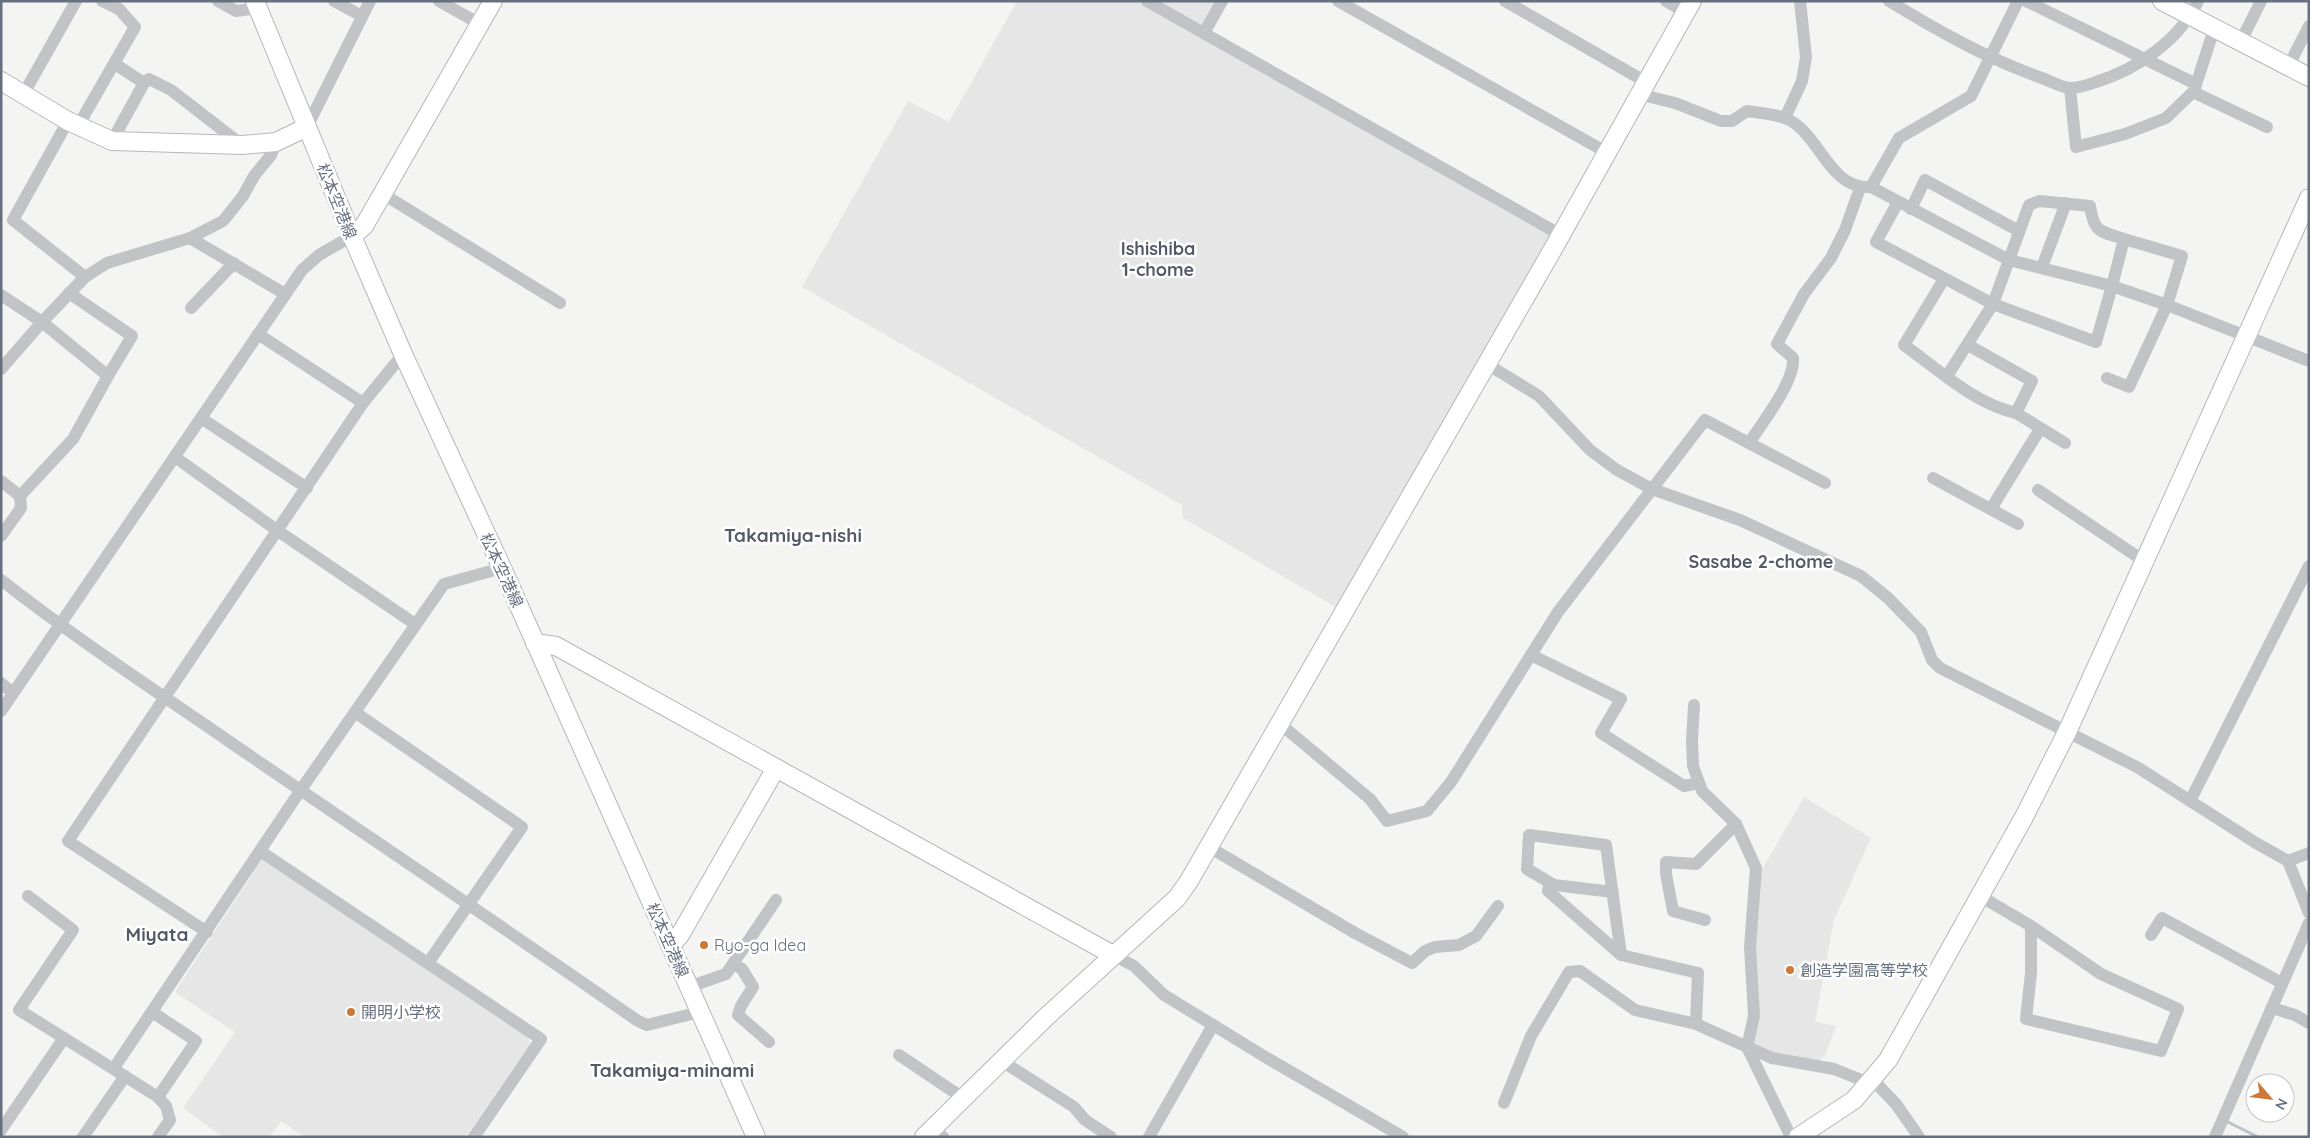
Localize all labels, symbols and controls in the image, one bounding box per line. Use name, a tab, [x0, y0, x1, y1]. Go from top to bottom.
street label: 松本空港線	[313, 160, 361, 242]
district label: Ishishiba 1-chome	[1121, 237, 1195, 281]
district label: Takamiya-nishi	[724, 523, 862, 547]
street label: 松本空港線	[476, 530, 528, 610]
district label: Sasabe 2-chome	[1689, 550, 1833, 573]
street label: 松本空港線	[643, 899, 693, 981]
district label: Miyata	[126, 922, 188, 946]
place label: Ryo-ga Idea	[714, 935, 806, 955]
marker: Ryo-ga Idea	[698, 939, 710, 951]
place label: 創造学園高等学校	[1800, 960, 1928, 980]
marker: 創造学園高等学校	[1784, 964, 1796, 976]
place label: 開明小学校	[361, 1002, 441, 1022]
marker: 開明小学校	[345, 1006, 357, 1018]
district label: Takamiya-minami	[590, 1058, 754, 1082]
north arrow	[2245, 1073, 2295, 1123]
text: N	[2271, 1095, 2292, 1113]

